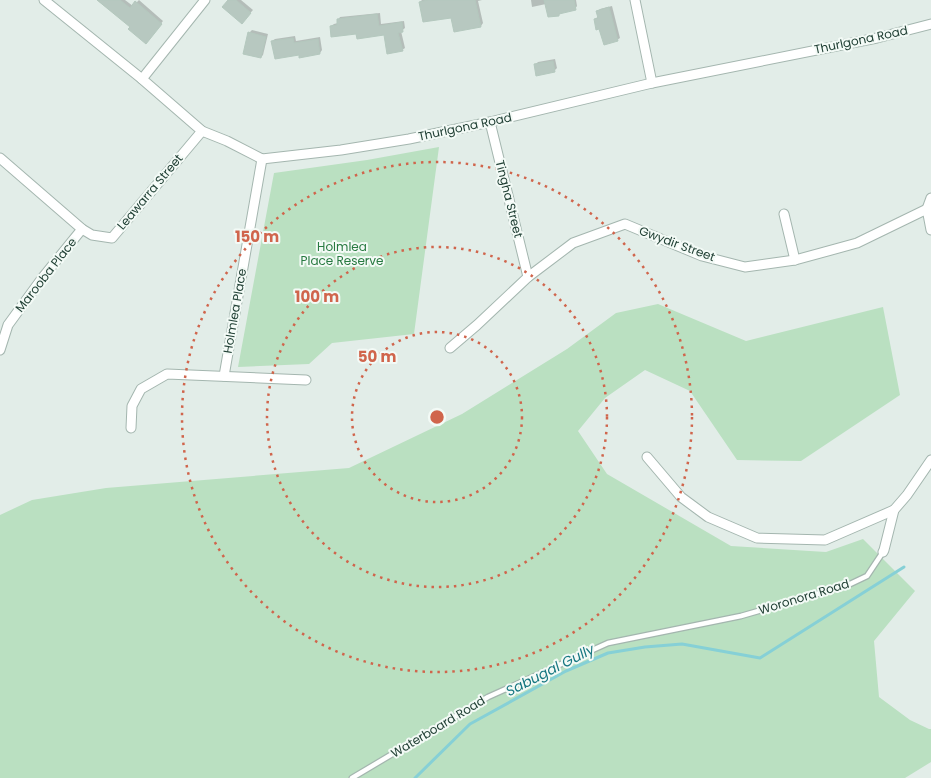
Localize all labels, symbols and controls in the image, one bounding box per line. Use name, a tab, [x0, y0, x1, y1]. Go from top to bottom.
street label: Thurlgona Road	[813, 21, 909, 58]
street label: Thurlgona Road	[417, 108, 513, 145]
street label: Leawarra Street	[113, 150, 186, 233]
street label: Tingha Street	[492, 158, 527, 239]
street label: Gwydir Street	[637, 222, 718, 265]
text: 150 m	[235, 226, 279, 247]
street label: Marooba Place	[11, 234, 80, 316]
park label: Holmlea Place Reserve	[300, 238, 384, 269]
street label: Holmlea Place	[219, 267, 250, 355]
text: 100 m	[295, 286, 339, 307]
text: 50 m	[358, 346, 396, 367]
centre of rings	[428, 408, 446, 426]
street label: Woronora Road	[756, 575, 851, 618]
water label: Sabugal Gully	[502, 639, 599, 701]
street label: Waterboard Road	[387, 692, 488, 761]

